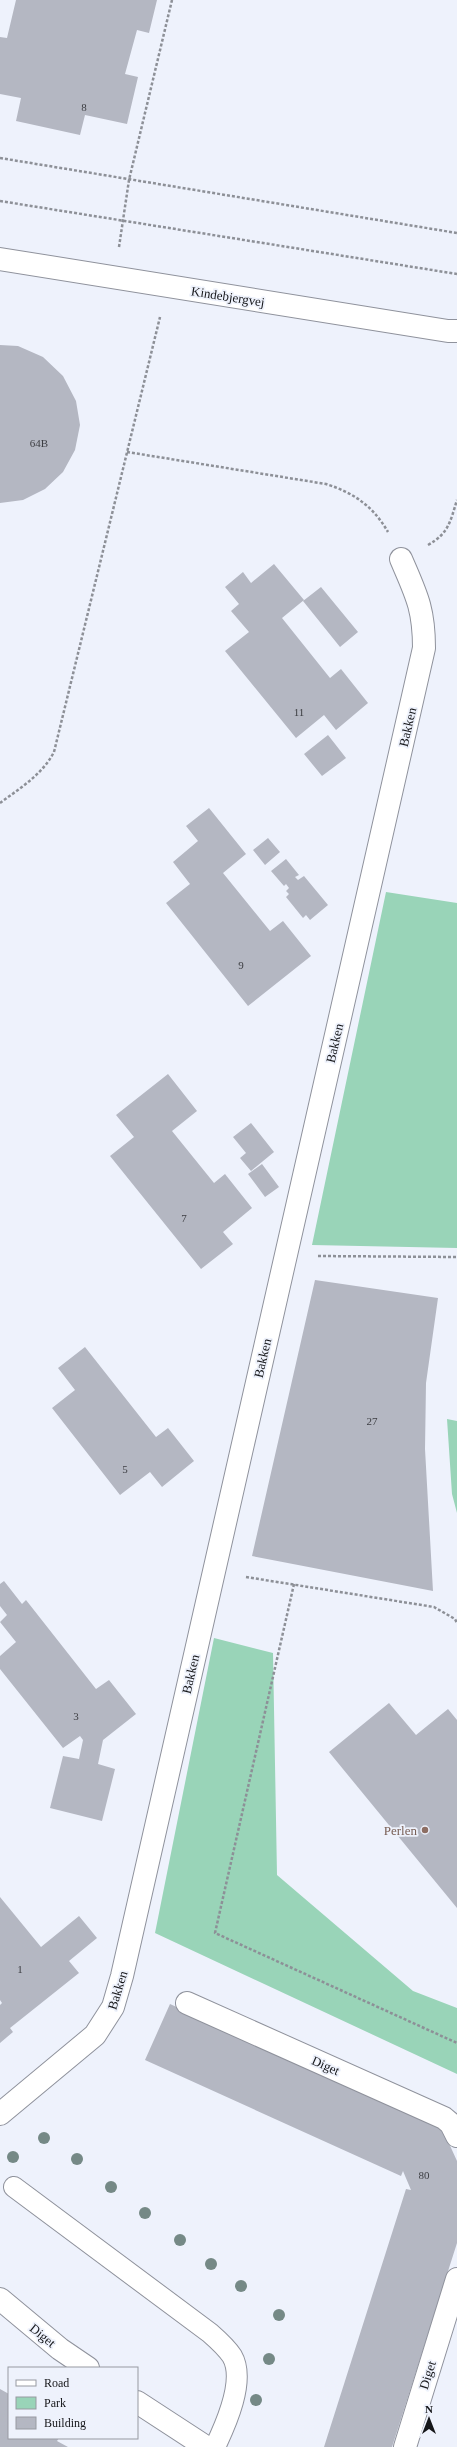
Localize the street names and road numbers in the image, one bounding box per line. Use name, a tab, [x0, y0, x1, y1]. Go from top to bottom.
street label: Kindebjergvej	[190, 283, 266, 310]
street label: Bakken	[396, 706, 419, 748]
street label: Bakken	[323, 1022, 346, 1064]
street label: Bakken	[251, 1337, 274, 1379]
street label: Bakken	[179, 1653, 202, 1695]
street label: Bakken	[104, 1968, 131, 2011]
street label: Diget	[310, 2053, 342, 2078]
street label: Diget	[27, 2320, 59, 2351]
street label: Diget	[416, 2359, 439, 2391]

